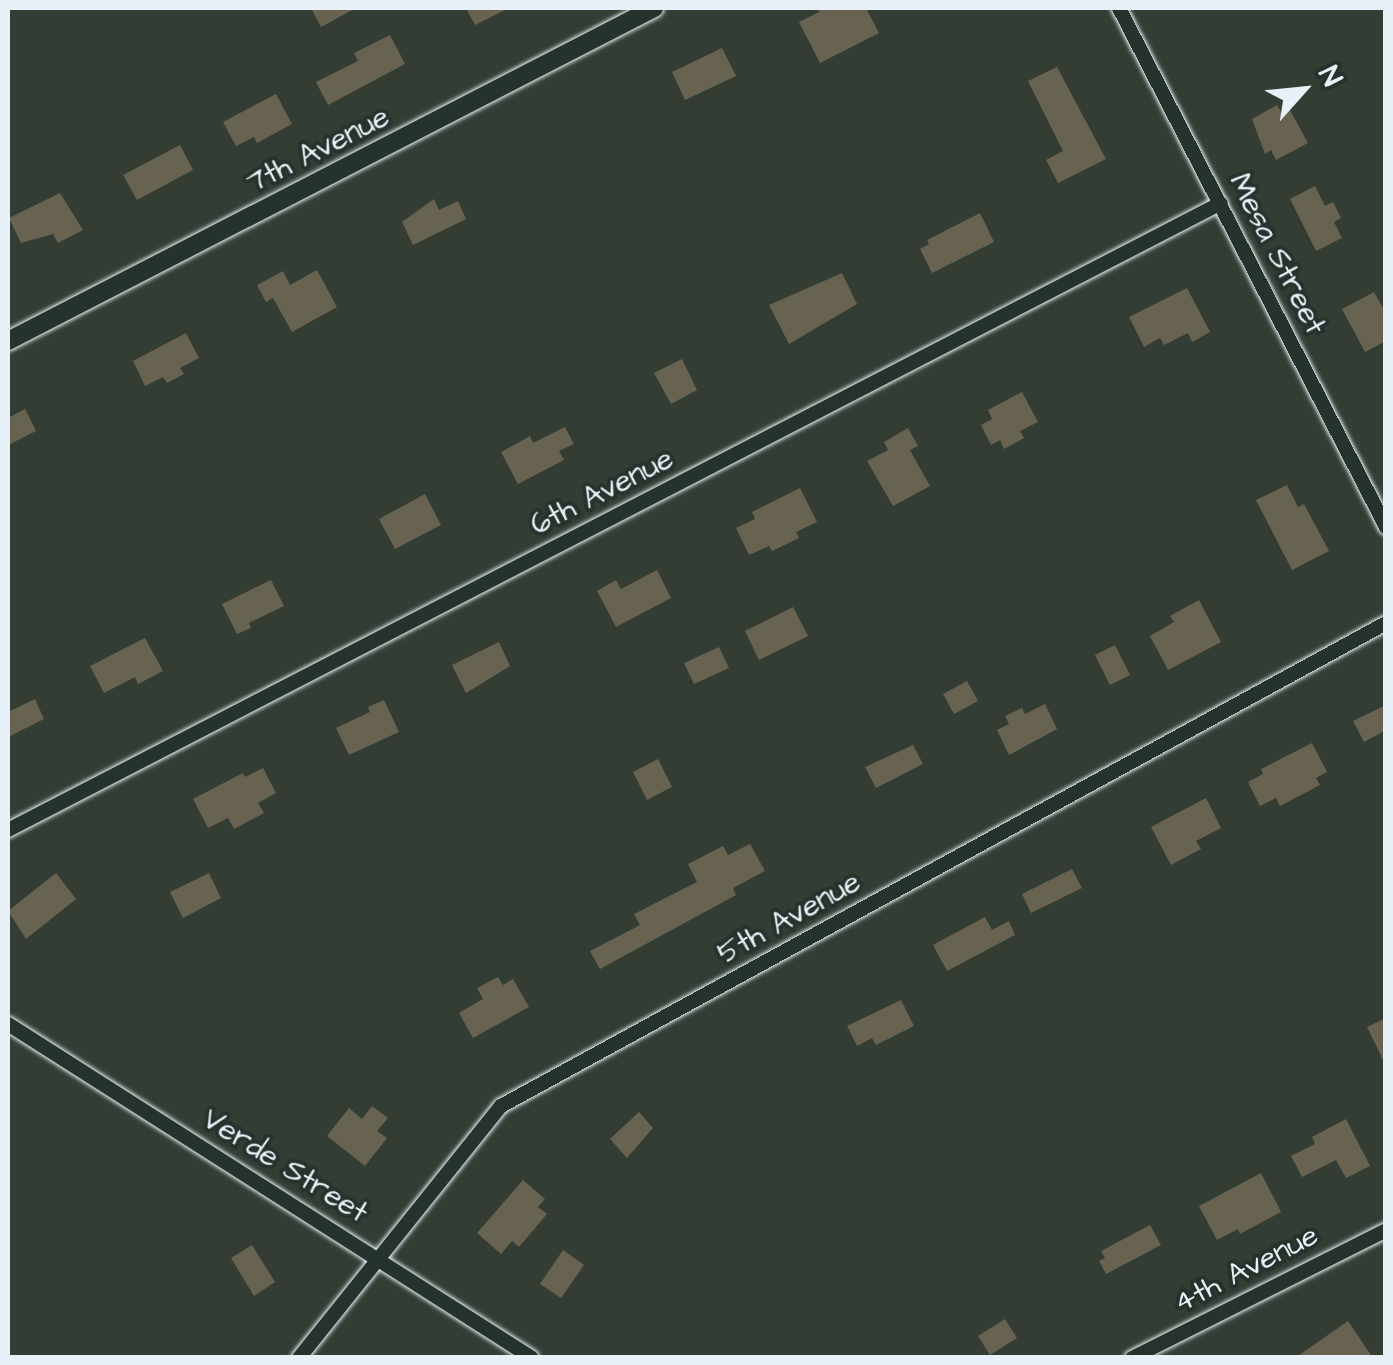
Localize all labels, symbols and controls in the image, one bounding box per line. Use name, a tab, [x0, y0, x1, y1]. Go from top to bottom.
north arrow	[1253, 40, 1353, 140]
text: N	[1309, 59, 1352, 93]
street label: 7th Avenue	[241, 99, 395, 201]
street label: Mesa Street	[1221, 167, 1333, 341]
street label: 6th Avenue	[525, 441, 679, 543]
street label: 5th Avenue	[711, 864, 867, 972]
street label: Verde Street	[196, 1101, 374, 1231]
street label: 4th Avenue	[1168, 1217, 1324, 1321]

